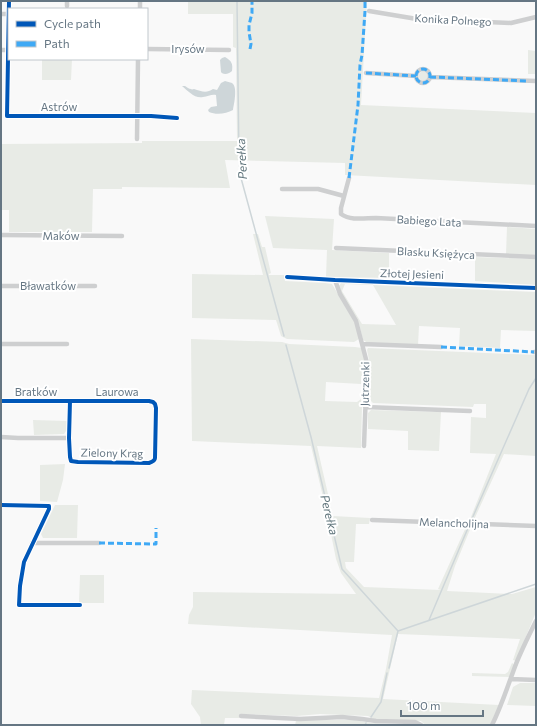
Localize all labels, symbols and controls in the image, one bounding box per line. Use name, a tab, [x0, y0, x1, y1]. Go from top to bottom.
legend	[8, 8, 148, 60]
street label: Konika Polnego	[414, 11, 492, 28]
text: Cycle path	[44, 16, 101, 30]
text: Path	[44, 36, 70, 50]
street label: Irysów	[171, 42, 205, 55]
street label: Astrów	[41, 100, 77, 113]
water label: Perełka	[233, 138, 249, 180]
street label: Babiego Lata	[396, 212, 462, 229]
street label: Maków	[42, 229, 80, 242]
street label: Blasku Księżyca	[397, 244, 475, 261]
street label: Złotej Jesieni	[380, 266, 444, 282]
street label: Bławatków	[20, 279, 76, 292]
street label: Jutrzenki	[358, 361, 372, 406]
street label: Bratków	[15, 385, 57, 398]
street label: Laurowa	[95, 385, 139, 398]
street label: Zielony Krąg	[81, 445, 144, 460]
water label: Perełka	[318, 493, 342, 536]
street label: Melancholijna	[419, 515, 489, 530]
scale bar	[401, 692, 483, 718]
text: 100 m	[407, 698, 441, 712]

